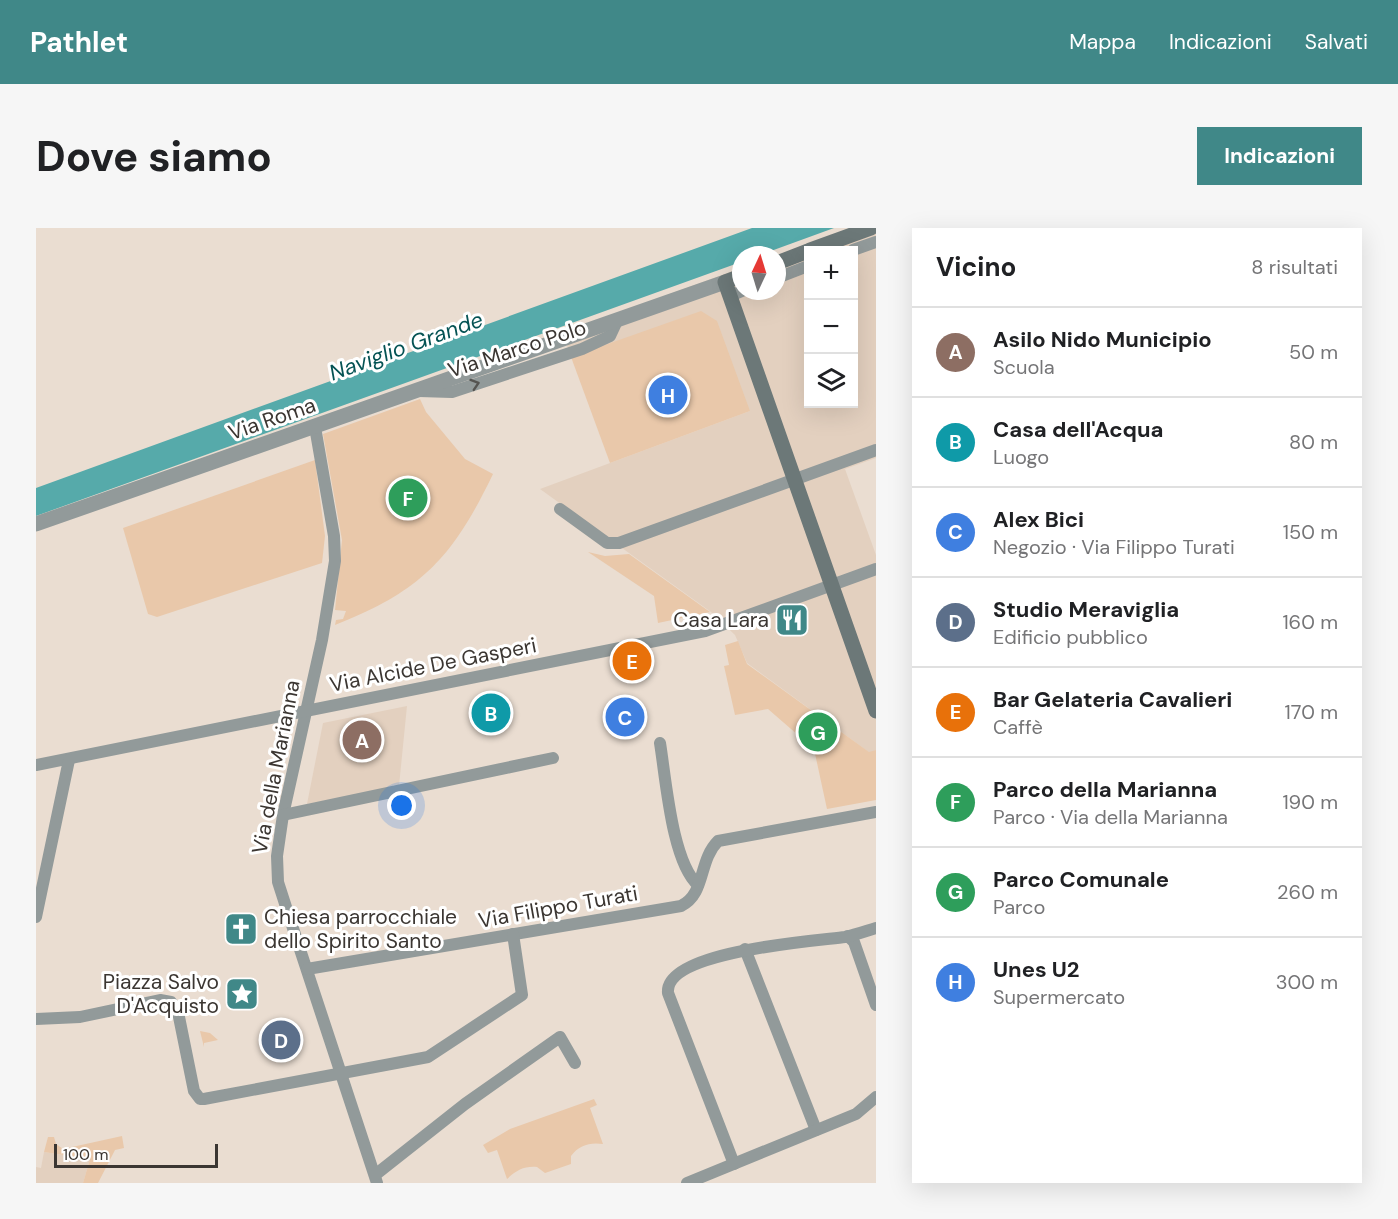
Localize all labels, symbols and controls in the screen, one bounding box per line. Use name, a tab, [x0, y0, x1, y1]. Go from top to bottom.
text: Pathlet	[30, 24, 128, 61]
text: Mappa	[1069, 28, 1136, 56]
text: Indicazioni	[1169, 28, 1272, 56]
text: Salvati	[1305, 28, 1368, 56]
button: Indicazioni	[1197, 127, 1362, 185]
text: Dove siamo	[36, 129, 272, 184]
north arrow	[732, 246, 786, 300]
map controls	[804, 246, 858, 408]
button: +	[804, 246, 858, 300]
text: Vicino	[936, 250, 1016, 284]
text: 8 risultati	[1251, 254, 1338, 280]
button: −	[804, 300, 858, 354]
water label: Naviglio Grande	[325, 305, 487, 387]
street label: Via Marco Polo	[444, 313, 590, 385]
text: Asilo Nido Municipio	[993, 325, 1212, 354]
text: A	[948, 339, 963, 365]
text: 50 m	[1289, 339, 1338, 365]
button: layers	[804, 354, 858, 408]
text: Scuola	[993, 354, 1055, 380]
pin: H	[648, 372, 688, 418]
one-way arrow	[469, 379, 480, 392]
street label: Via Roma	[225, 391, 319, 447]
text: Casa dell'Acqua	[993, 415, 1163, 444]
text: B	[949, 429, 962, 455]
text: 80 m	[1289, 429, 1338, 455]
text: Luogo	[993, 444, 1049, 470]
pin: F	[388, 476, 428, 520]
text: Alex Bici	[993, 505, 1084, 534]
text: C	[948, 519, 963, 545]
text: 150 m	[1283, 519, 1338, 545]
text: Negozio · Via Filippo Turati	[993, 534, 1235, 560]
text: Studio Meraviglia	[993, 595, 1179, 624]
restaurant icon: Casa Lara	[774, 602, 810, 638]
place label: Casa Lara	[673, 606, 769, 634]
text: D	[948, 609, 963, 635]
text: 160 m	[1282, 609, 1338, 635]
text: Edificio pubblico	[993, 624, 1148, 650]
street label: Via Alcide De Gasperi	[327, 631, 539, 699]
pin: E	[612, 638, 652, 684]
street label: Via della Marianna	[245, 678, 307, 856]
text: Bar Gelateria Cavalieri	[993, 685, 1232, 714]
pin: B	[472, 690, 510, 736]
pin: C	[606, 694, 644, 740]
text: E	[950, 699, 961, 725]
text: 170 m	[1285, 699, 1338, 725]
pin: G	[798, 710, 838, 754]
text: Caffè	[993, 714, 1043, 740]
pin: A	[342, 718, 382, 762]
text: Parco della Marianna	[993, 775, 1217, 804]
text: F	[950, 789, 961, 815]
text: 190 m	[1282, 789, 1338, 815]
your location	[387, 791, 416, 820]
text: Parco · Via della Marianna	[993, 804, 1228, 830]
text: Parco Comunale	[993, 865, 1169, 894]
street label: Via Filippo Turati	[476, 879, 640, 935]
text: G	[948, 879, 963, 905]
text: 260 m	[1277, 879, 1338, 905]
text: Parco	[993, 894, 1045, 920]
place label: Chiesa parrocchiale dello Spirito Santo	[264, 903, 457, 955]
church icon: Chiesa parrocchiale dello Spirito Santo	[223, 911, 259, 947]
text: Unes U2	[993, 955, 1080, 984]
place label: Piazza Salvo D'Acquisto	[103, 968, 219, 1020]
text: H	[948, 969, 963, 995]
text: 300 m	[1276, 969, 1338, 995]
place icon: Piazza Salvo D'Acquisto	[224, 976, 260, 1012]
text: Supermercato	[993, 984, 1125, 1010]
pin: D	[262, 1018, 300, 1062]
scale bar	[54, 1141, 218, 1168]
text: 100 m	[63, 1144, 108, 1165]

